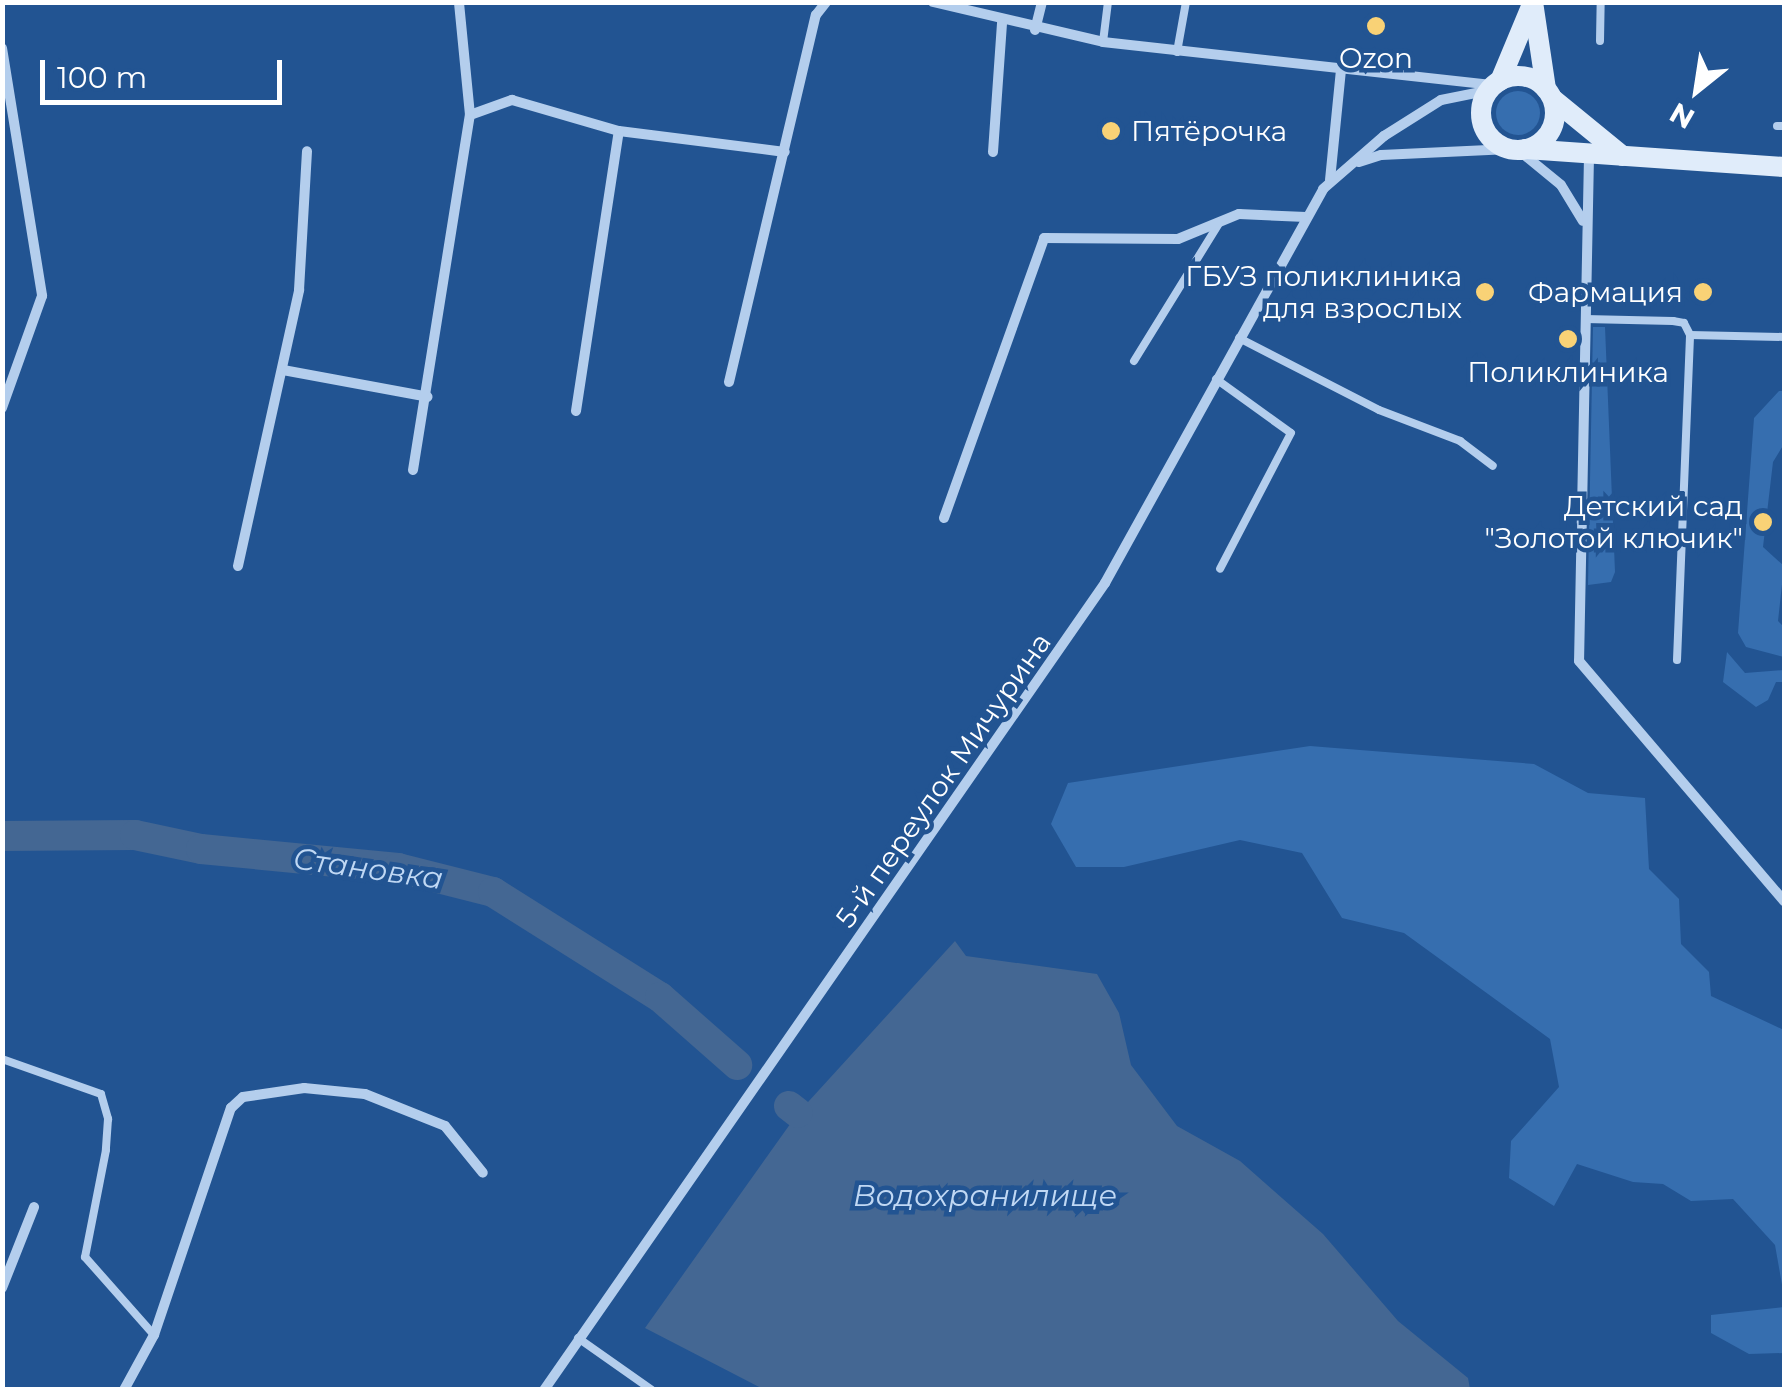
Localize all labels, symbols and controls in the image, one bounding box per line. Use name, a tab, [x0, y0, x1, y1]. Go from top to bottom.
marker: Ozon	[1365, 15, 1387, 37]
scale bar	[45, 40, 288, 102]
north arrow	[1647, 40, 1747, 140]
place label: Ozon	[1339, 41, 1413, 75]
text: 100 m	[57, 59, 147, 96]
text: N	[1664, 96, 1700, 136]
place label: Пятёрочка	[1131, 114, 1287, 148]
marker: Пятёрочка	[1100, 120, 1122, 142]
place label: ГБУЗ поликлиника для взрослых	[1185, 259, 1462, 325]
place label: Фармация	[1528, 275, 1683, 309]
marker: ГБУЗ поликлиника для взрослых	[1472, 279, 1498, 305]
marker: Фармация	[1692, 281, 1714, 303]
marker: Поликлиника	[1557, 328, 1579, 350]
place label: Поликлиника	[1467, 355, 1669, 389]
place label: Детский сад "Золотой ключик"	[1485, 489, 1743, 555]
marker: Детский сад "Золотой ключик"	[1752, 511, 1774, 533]
street label: 5-й переулок Мичурина	[828, 626, 1058, 934]
water label: Становка	[291, 841, 445, 897]
water label: Водохранилище	[853, 1178, 1117, 1214]

